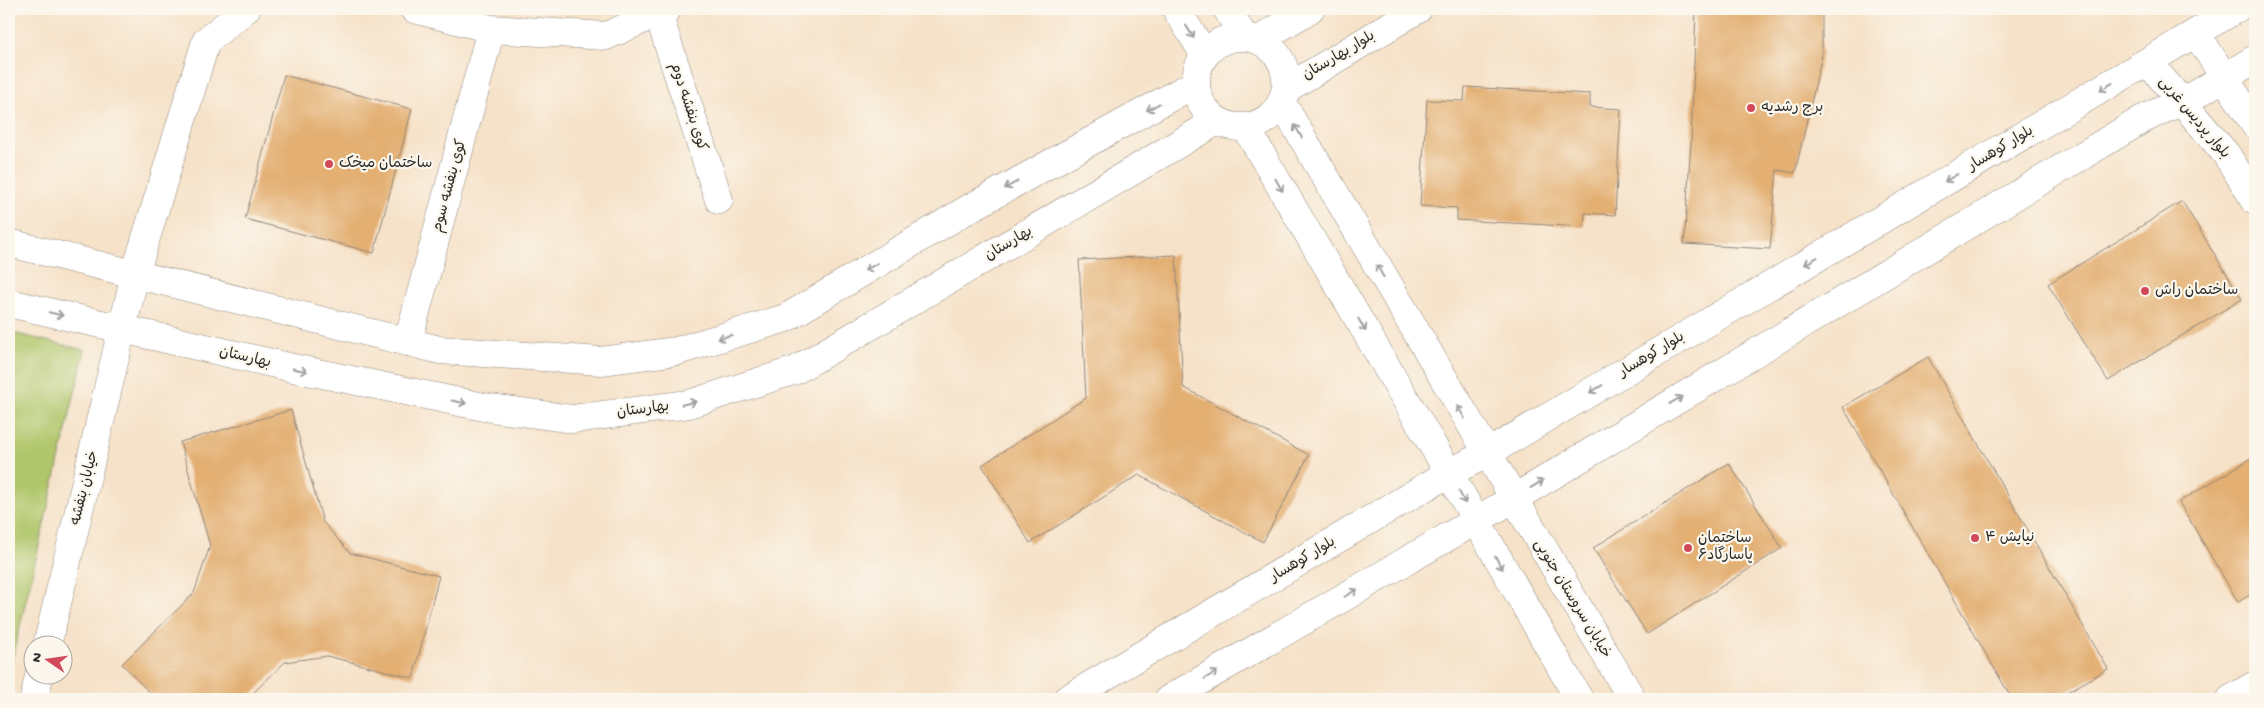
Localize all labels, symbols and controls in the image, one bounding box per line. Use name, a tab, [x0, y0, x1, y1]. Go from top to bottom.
one-way arrow	[1185, 25, 1196, 39]
street label: بلوار بهارستان	[1299, 27, 1379, 85]
street label: کوی بنفشه دوم	[664, 61, 711, 154]
street label: بلوار پردیس غربی	[2154, 73, 2234, 163]
one-way arrow	[2099, 82, 2113, 92]
place label: برج رشدیه	[1761, 99, 1824, 117]
one-way arrow	[1146, 102, 1161, 112]
marker: برج رشدیه	[1745, 102, 1757, 114]
street label: بلوار کوهسار	[1964, 122, 2037, 176]
one-way arrow	[1293, 123, 1303, 138]
street label: کوی بنفشه سوم	[429, 137, 472, 235]
place label: ساختمان میخک	[339, 155, 432, 173]
marker: ساختمان میخک	[323, 158, 335, 170]
one-way arrow	[1944, 174, 1958, 184]
one-way arrow	[1275, 177, 1285, 191]
one-way arrow	[1004, 181, 1018, 191]
street label: بهارستان	[982, 223, 1036, 265]
one-way arrow	[1804, 257, 1818, 267]
one-way arrow	[864, 263, 878, 273]
one-way arrow	[1374, 265, 1384, 279]
place label: ساختمان راش	[2155, 282, 2238, 300]
marker: ساختمان راش	[2139, 285, 2151, 297]
one-way arrow	[48, 310, 64, 319]
one-way arrow	[1357, 317, 1367, 331]
street label: بلوار کوهسار	[1615, 328, 1688, 382]
one-way arrow	[717, 332, 733, 342]
street label: بهارستان	[217, 343, 273, 373]
one-way arrow	[291, 366, 307, 375]
one-way arrow	[1589, 384, 1603, 394]
one-way arrow	[1669, 395, 1683, 405]
one-way arrow	[451, 398, 467, 407]
street label: بهارستان	[616, 398, 670, 422]
one-way arrow	[681, 398, 697, 407]
one-way arrow	[1456, 405, 1466, 419]
street label: خیابان بنفشه	[67, 449, 103, 527]
one-way arrow	[1529, 479, 1543, 489]
one-way arrow	[1458, 489, 1467, 504]
place label: نیایش ۴	[1985, 529, 2034, 547]
place label: ساختمان پاسارگاد۶	[1698, 530, 1753, 565]
marker: نیایش ۴	[1969, 532, 1981, 544]
street label: بلوار کوهسار	[1266, 533, 1339, 587]
street label: خیابان سروستان جنوبی	[1529, 536, 1615, 662]
marker: ساختمان پاسارگاد۶	[1682, 542, 1694, 554]
one-way arrow	[1495, 555, 1505, 570]
one-way arrow	[1344, 587, 1358, 597]
north arrow	[22, 636, 72, 686]
text: N	[28, 651, 47, 664]
one-way arrow	[1203, 669, 1218, 679]

